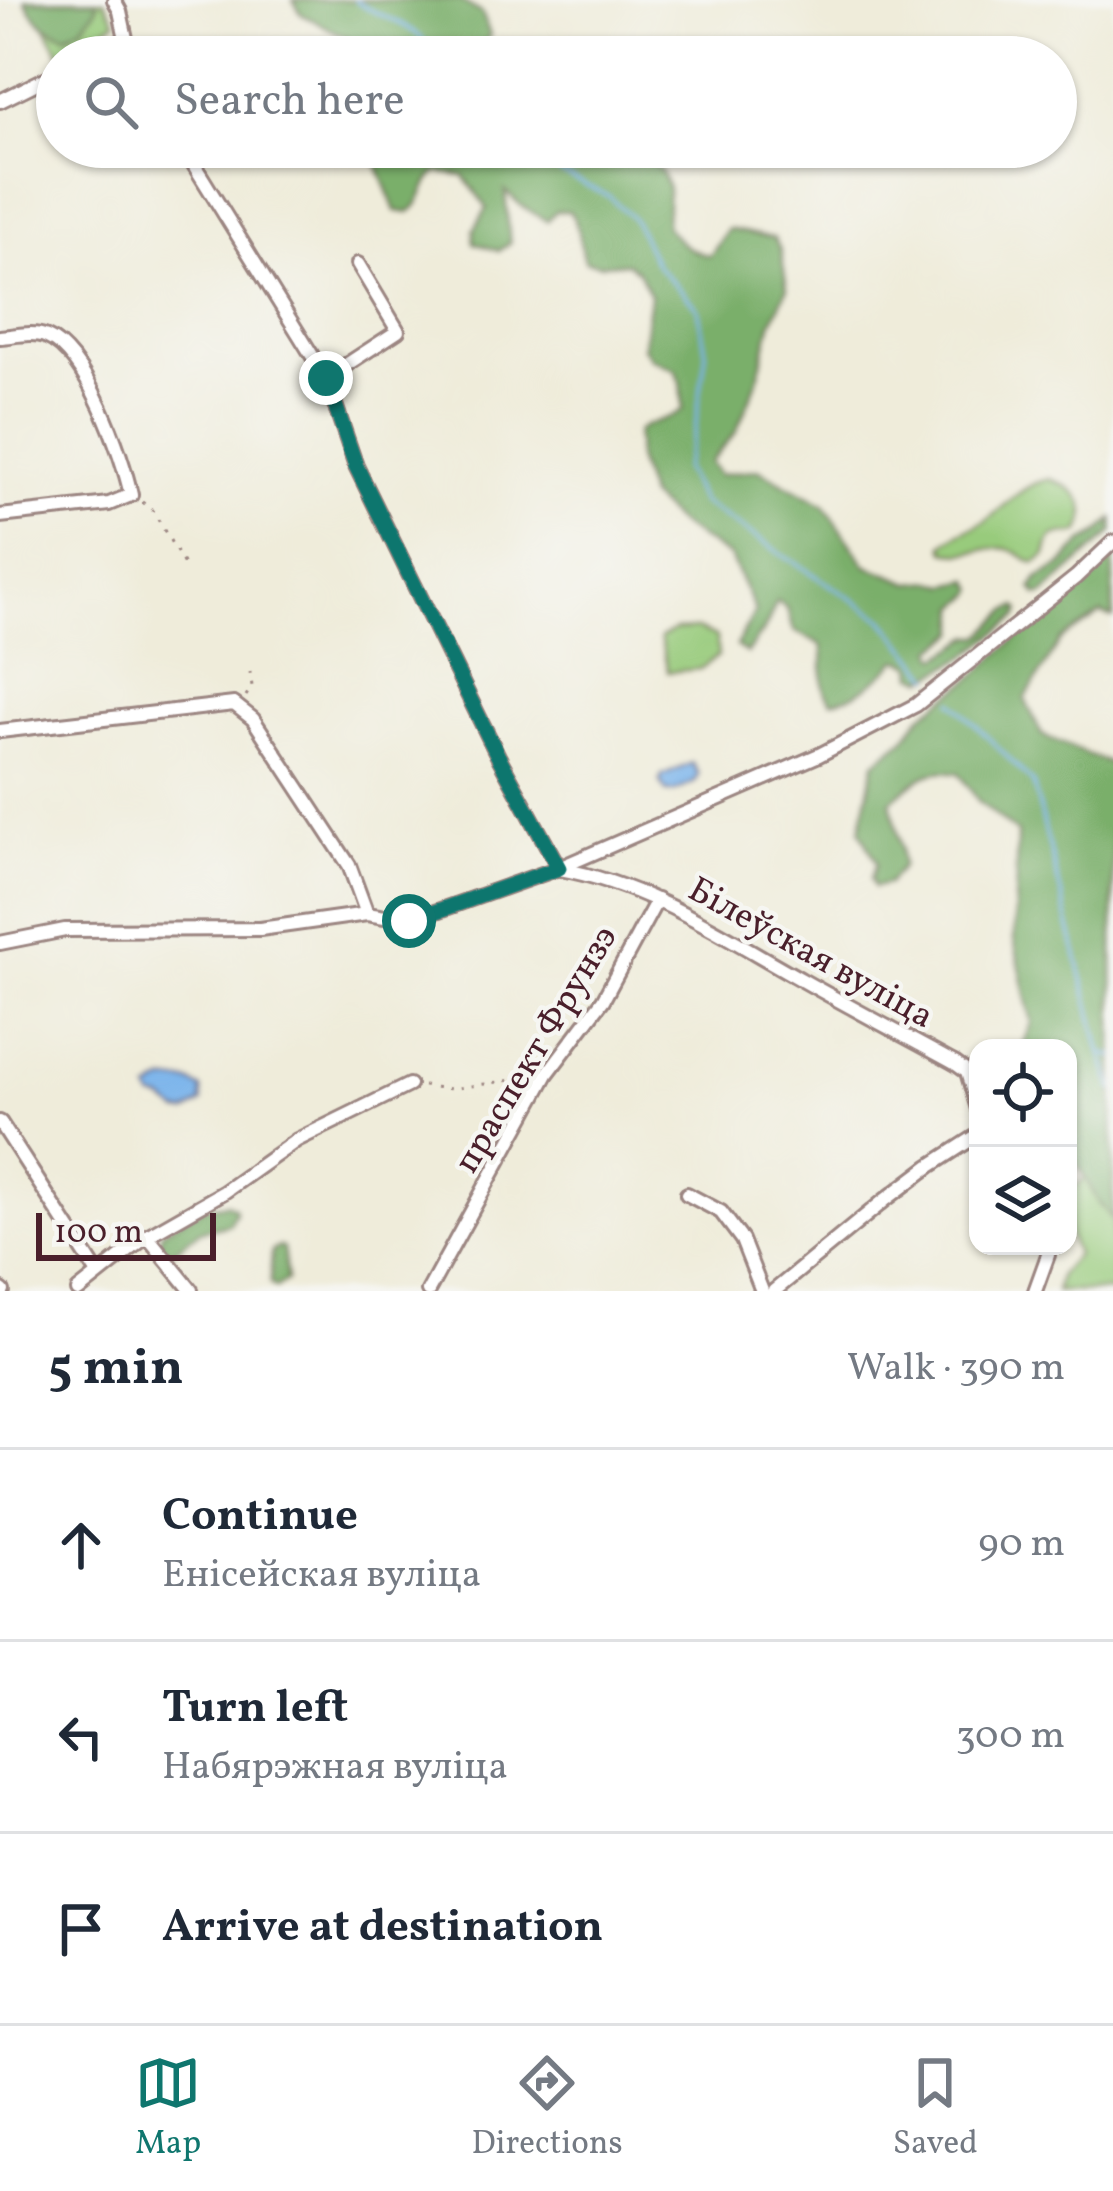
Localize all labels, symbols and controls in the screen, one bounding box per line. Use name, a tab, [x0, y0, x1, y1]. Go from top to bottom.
search box	[36, 36, 1077, 168]
icon: search	[78, 69, 144, 135]
text: Search here	[174, 71, 405, 134]
route end	[299, 351, 353, 405]
street label: Білеўская вуліца	[678, 866, 942, 1043]
route start	[382, 894, 436, 948]
street label: праспект Фрунзэ	[444, 917, 631, 1183]
map controls	[969, 1039, 1077, 1255]
button: locate	[969, 1039, 1077, 1147]
button: layers	[969, 1147, 1077, 1255]
scale bar	[36, 1207, 216, 1260]
text: 100 m	[54, 1211, 143, 1257]
text: 5 min	[48, 1334, 184, 1405]
text: Walk · 390 m	[847, 1342, 1065, 1396]
text: Continue	[162, 1486, 358, 1549]
icon: ahead	[48, 1512, 114, 1578]
text: 90 m	[978, 1518, 1065, 1572]
text: Енісейская вуліца	[162, 1549, 481, 1603]
text: Turn left	[162, 1678, 348, 1741]
icon: left	[48, 1704, 114, 1770]
text: 300 m	[956, 1710, 1065, 1764]
text: Набярэжная вуліца	[162, 1741, 508, 1795]
icon: arrive	[48, 1896, 114, 1962]
text: Arrive at destination	[162, 1897, 603, 1960]
tab: Map	[135, 2050, 201, 2168]
tab: Directions	[471, 2050, 623, 2168]
tab: Saved	[893, 2050, 978, 2168]

